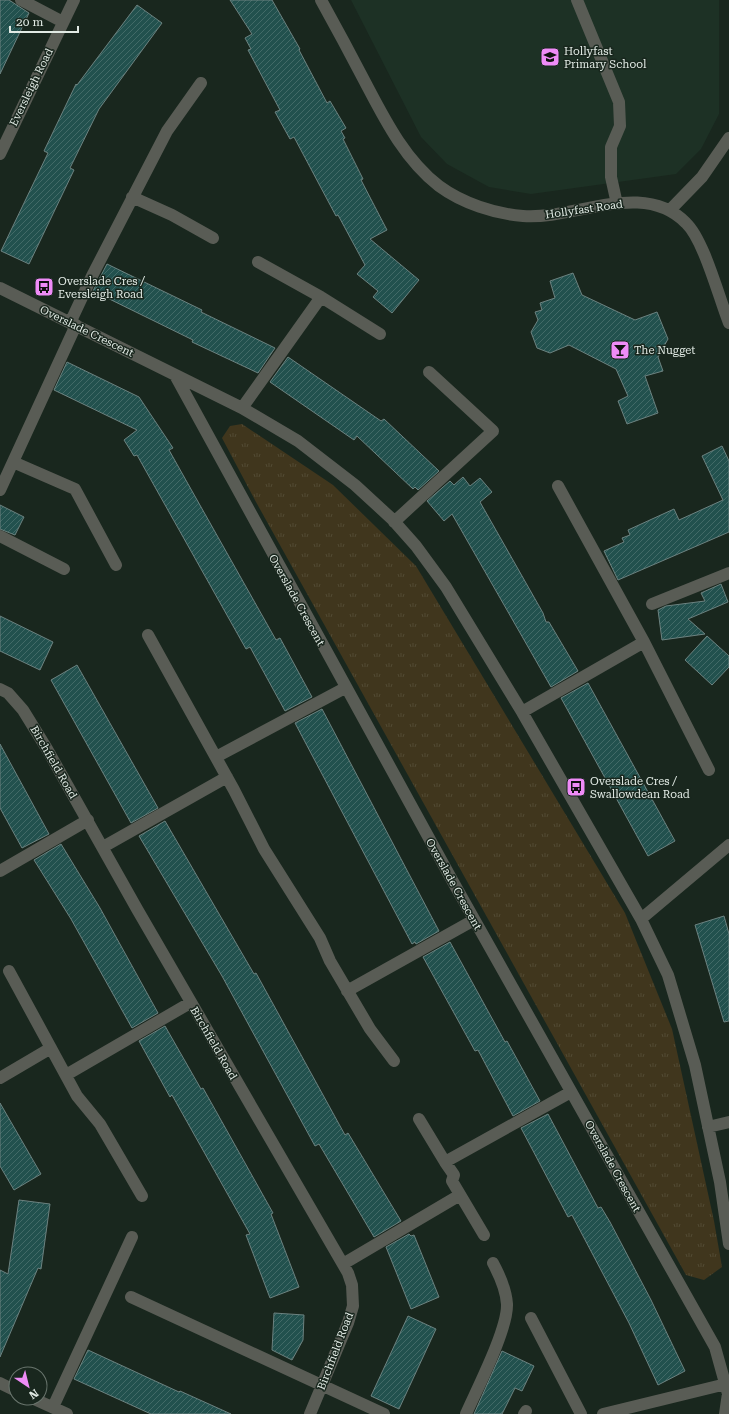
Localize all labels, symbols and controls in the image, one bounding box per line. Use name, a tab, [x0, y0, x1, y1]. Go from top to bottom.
scale bar	[10, 8, 78, 34]
text: 20 m	[16, 15, 43, 29]
place label: Hollyfast Primary School	[564, 45, 647, 71]
street label: Eversleigh Road	[7, 46, 56, 128]
school or university icon: Hollyfast Primary School	[539, 46, 561, 68]
street label: Hollyfast Road	[544, 198, 624, 221]
place label: Overslade Cres / Eversleigh Road	[58, 275, 145, 301]
bus stop icon: Overslade Cres / Eversleigh Road	[33, 276, 55, 298]
street label: Overslade Crescent	[38, 303, 136, 360]
bar icon: The Nugget	[609, 339, 631, 361]
place label: The Nugget	[634, 344, 695, 357]
street label: Overslade Crescent	[266, 552, 327, 648]
street label: Birchfield Road	[27, 723, 80, 801]
place label: Overslade Cres / Swallowdean Road	[590, 775, 690, 801]
bus stop icon: Overslade Cres / Swallowdean Road	[565, 776, 587, 798]
street label: Overslade Crescent	[423, 836, 484, 932]
street label: Birchfield Road	[187, 1004, 240, 1082]
street label: Overslade Crescent	[582, 1118, 643, 1214]
street label: Birchfield Road	[315, 1311, 356, 1392]
north arrow	[8, 1366, 48, 1406]
text: N	[26, 1386, 41, 1402]

